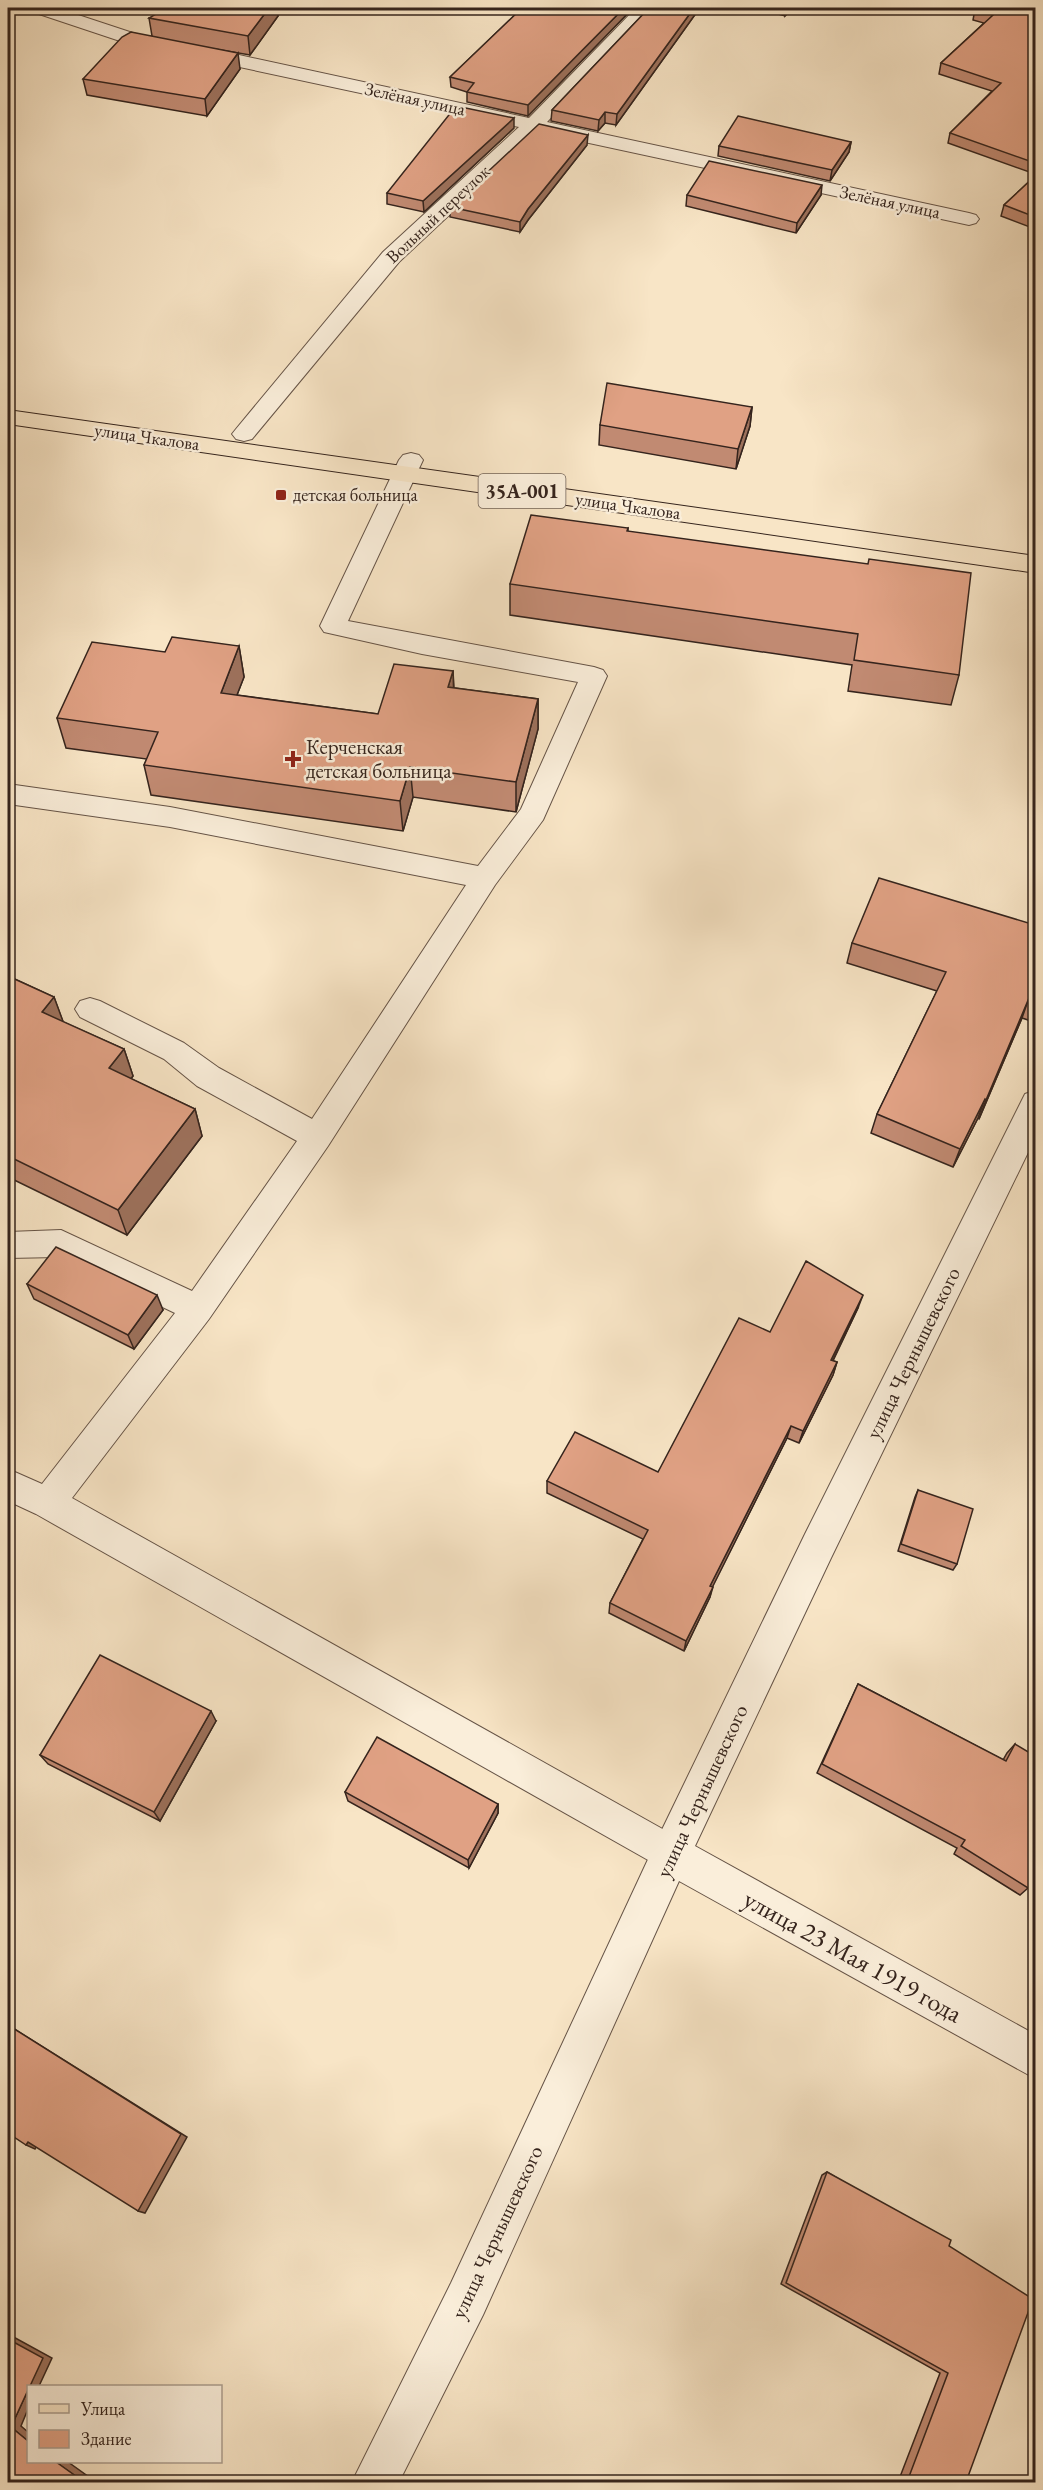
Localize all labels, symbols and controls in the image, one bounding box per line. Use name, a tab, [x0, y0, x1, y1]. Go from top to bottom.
street label: Зелёная улица	[363, 77, 468, 121]
street label: Вольный переулок	[381, 159, 495, 268]
street label: Зелёная улица	[838, 180, 943, 224]
street label: улица Чкалова	[93, 418, 202, 455]
road number: 35А-001	[478, 474, 566, 508]
place label: детская больница	[293, 483, 419, 506]
street label: улица Чкалова	[574, 487, 683, 524]
marker: детская больница	[274, 488, 288, 502]
place label: Керченская детская больница	[306, 733, 452, 784]
marker: Керченская детская больница	[284, 750, 302, 768]
street label: улица Чернышевского	[859, 1262, 966, 1443]
street label: улица Чернышевского	[650, 1700, 754, 1882]
street label: улица 23 Мая 1919 года	[738, 1882, 969, 2031]
street label: улица Чернышевского	[445, 2141, 549, 2323]
legend	[27, 2385, 222, 2463]
text: Улица	[80, 2397, 126, 2420]
text: Здание	[81, 2427, 131, 2450]

